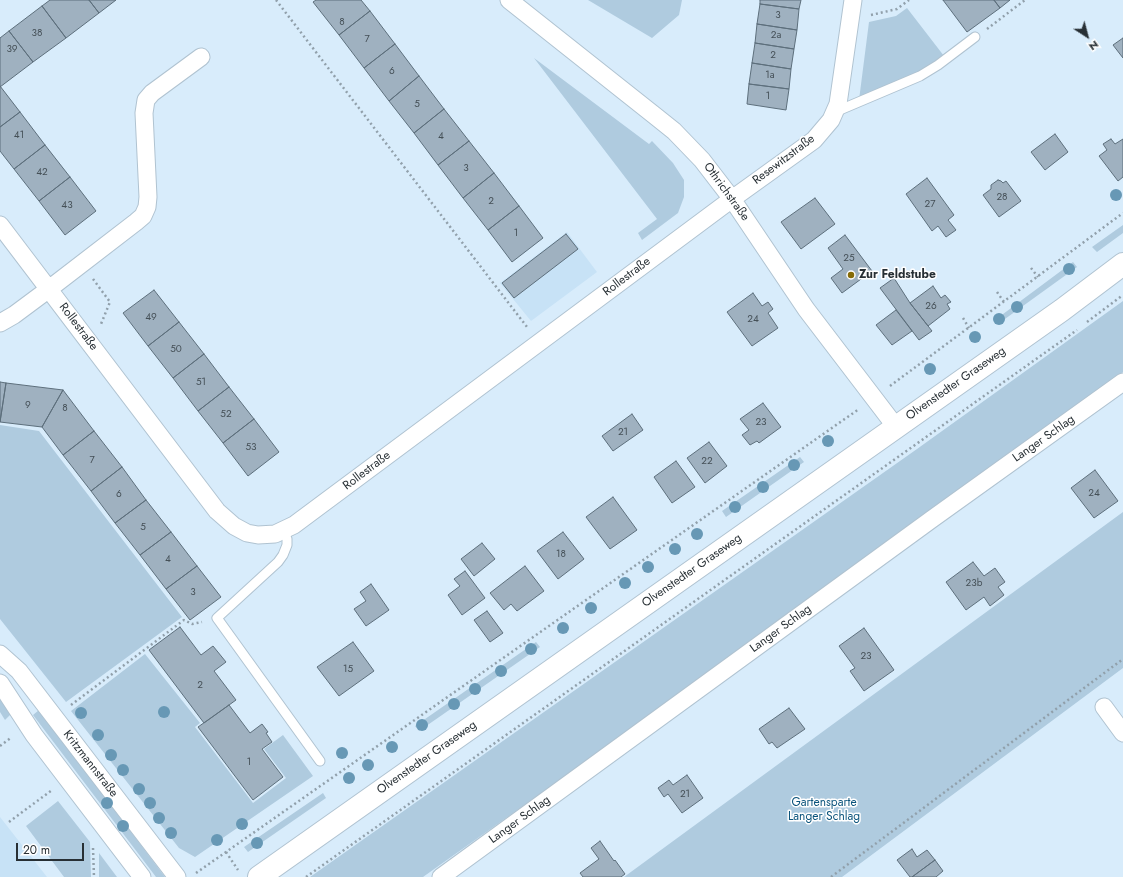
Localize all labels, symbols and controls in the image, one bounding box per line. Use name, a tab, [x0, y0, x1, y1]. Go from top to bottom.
house number: 3	[775, 10, 781, 22]
north arrow	[1067, 16, 1107, 56]
house number: 8	[339, 17, 345, 29]
house number: 38	[32, 28, 42, 40]
house number: 2a	[771, 30, 781, 42]
house number: 7	[364, 34, 370, 46]
text: N	[1086, 37, 1102, 55]
house number: 39	[6, 44, 18, 56]
house number: 2	[770, 50, 776, 62]
house number: 6	[389, 66, 395, 78]
house number: 1a	[765, 70, 775, 82]
house number: 1	[766, 91, 770, 103]
house number: 5	[414, 99, 420, 111]
house number: 41	[14, 130, 24, 142]
house number: 4	[438, 131, 444, 143]
street label: Resewitzstraße	[750, 132, 818, 188]
street label: Othrichstraße	[700, 160, 752, 224]
house number: 3	[463, 163, 469, 175]
house number: 42	[36, 167, 48, 179]
house number: 28	[996, 192, 1008, 204]
house number: 2	[488, 196, 494, 208]
house number: 27	[925, 199, 935, 211]
house number: 43	[61, 200, 73, 212]
house number: 1	[514, 228, 518, 240]
house number: 25	[843, 253, 855, 265]
street label: Rollestraße	[600, 255, 654, 299]
place label: Zur Feldstube	[859, 268, 936, 282]
marker: Zur Feldstube	[846, 270, 856, 280]
street label: Rollestraße	[56, 300, 100, 354]
house number: 26	[925, 301, 937, 313]
house number: 49	[145, 312, 157, 324]
house number: 24	[747, 314, 759, 326]
house number: 50	[170, 344, 182, 356]
street label: Olvenstedter Graseweg	[903, 344, 1009, 424]
house number: 51	[196, 377, 206, 389]
house number: 9	[25, 400, 31, 412]
house number: 8	[62, 403, 68, 415]
house number: 52	[220, 409, 232, 421]
street label: Langer Schlag	[1010, 412, 1078, 466]
house number: 23	[755, 417, 767, 429]
house number: 21	[618, 427, 628, 439]
house number: 53	[245, 442, 257, 454]
street label: Rollestraße	[340, 449, 394, 493]
house number: 7	[89, 455, 95, 467]
house number: 22	[701, 456, 713, 468]
house number: 24	[1088, 488, 1100, 500]
house number: 6	[116, 489, 122, 501]
house number: 5	[140, 522, 146, 534]
street label: Olvenstedter Graseweg	[639, 531, 745, 611]
house number: 18	[556, 549, 566, 561]
house number: 4	[165, 554, 171, 566]
house number: 23b	[966, 578, 982, 590]
house number: 3	[190, 587, 196, 599]
street label: Langer Schlag	[748, 602, 814, 656]
house number: 23	[860, 651, 872, 663]
house number: 15	[343, 664, 353, 676]
house number: 2	[197, 680, 203, 692]
street label: Olvenstedter Graseweg	[374, 718, 480, 798]
street label: Kritzmannstraße	[59, 728, 121, 800]
house number: 1	[247, 757, 251, 769]
house number: 21	[680, 789, 690, 801]
street label: Langer Schlag	[487, 793, 553, 847]
park label: Gartensparte Langer Schlag	[788, 796, 860, 824]
scale bar	[18, 835, 86, 861]
text: 20 m	[23, 841, 50, 859]

